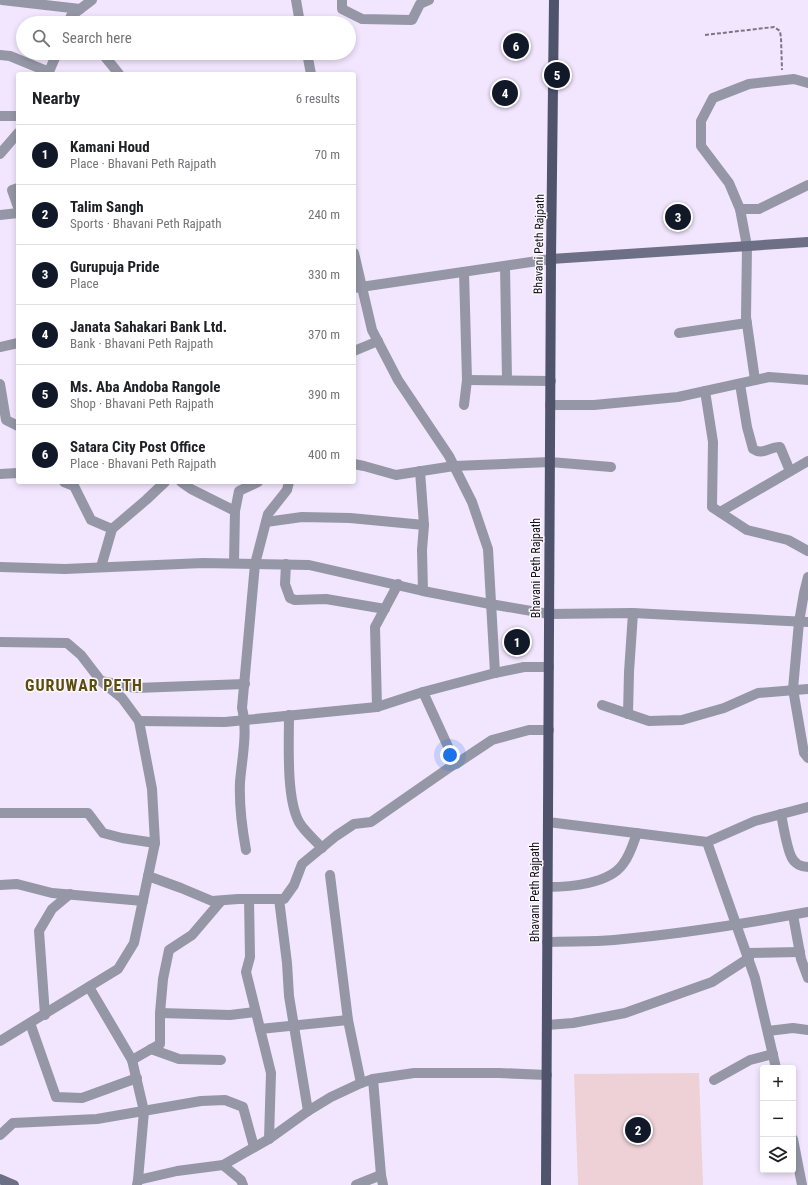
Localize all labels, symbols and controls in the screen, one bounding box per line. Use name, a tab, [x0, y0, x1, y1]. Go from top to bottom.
search box	[16, 16, 356, 60]
icon: search	[30, 27, 52, 49]
text: Search here	[62, 29, 132, 47]
pin: 6	[503, 31, 529, 61]
pin: 5	[544, 60, 570, 90]
pin: 4	[492, 78, 518, 108]
text: Nearby	[32, 88, 80, 108]
text: 6 results	[296, 91, 340, 106]
text: Kamani Houd	[70, 138, 150, 156]
text: 1	[42, 147, 48, 162]
text: 70 m	[314, 147, 340, 162]
text: Place · Bhavani Peth Rajpath	[70, 156, 216, 171]
street label: Bhavani Peth Rajpath	[531, 194, 547, 294]
text: Talim Sangh	[70, 198, 144, 216]
pin: 3	[665, 202, 691, 232]
text: 2	[42, 207, 48, 222]
text: 240 m	[308, 207, 340, 222]
text: Sports · Bhavani Peth Rajpath	[70, 216, 221, 231]
text: Gurupuja Pride	[70, 258, 159, 276]
text: 3	[42, 267, 48, 282]
text: 330 m	[308, 267, 340, 282]
text: Place	[70, 276, 99, 291]
text: Janata Sahakari Bank Ltd.	[70, 318, 227, 336]
text: 4	[42, 327, 48, 342]
text: 370 m	[308, 327, 340, 342]
text: Bank · Bhavani Peth Rajpath	[70, 336, 213, 351]
text: Ms. Aba Andoba Rangole	[70, 378, 220, 396]
text: 5	[42, 387, 48, 402]
text: 390 m	[308, 387, 340, 402]
text: Shop · Bhavani Peth Rajpath	[70, 396, 214, 411]
text: Satara City Post Office	[70, 438, 205, 456]
text: 6	[42, 447, 48, 462]
text: 400 m	[308, 447, 340, 462]
text: Place · Bhavani Peth Rajpath	[70, 456, 216, 471]
street label: Bhavani Peth Rajpath	[529, 518, 543, 618]
pin: 1	[504, 627, 530, 657]
district label: GURUWAR PETH	[25, 676, 143, 695]
your location	[440, 745, 460, 765]
street label: Bhavani Peth Rajpath	[528, 842, 542, 942]
map controls	[760, 1065, 796, 1173]
button: +	[760, 1065, 796, 1101]
button: −	[760, 1101, 796, 1137]
pin: 2	[625, 1115, 651, 1145]
button: layers	[760, 1137, 796, 1173]

